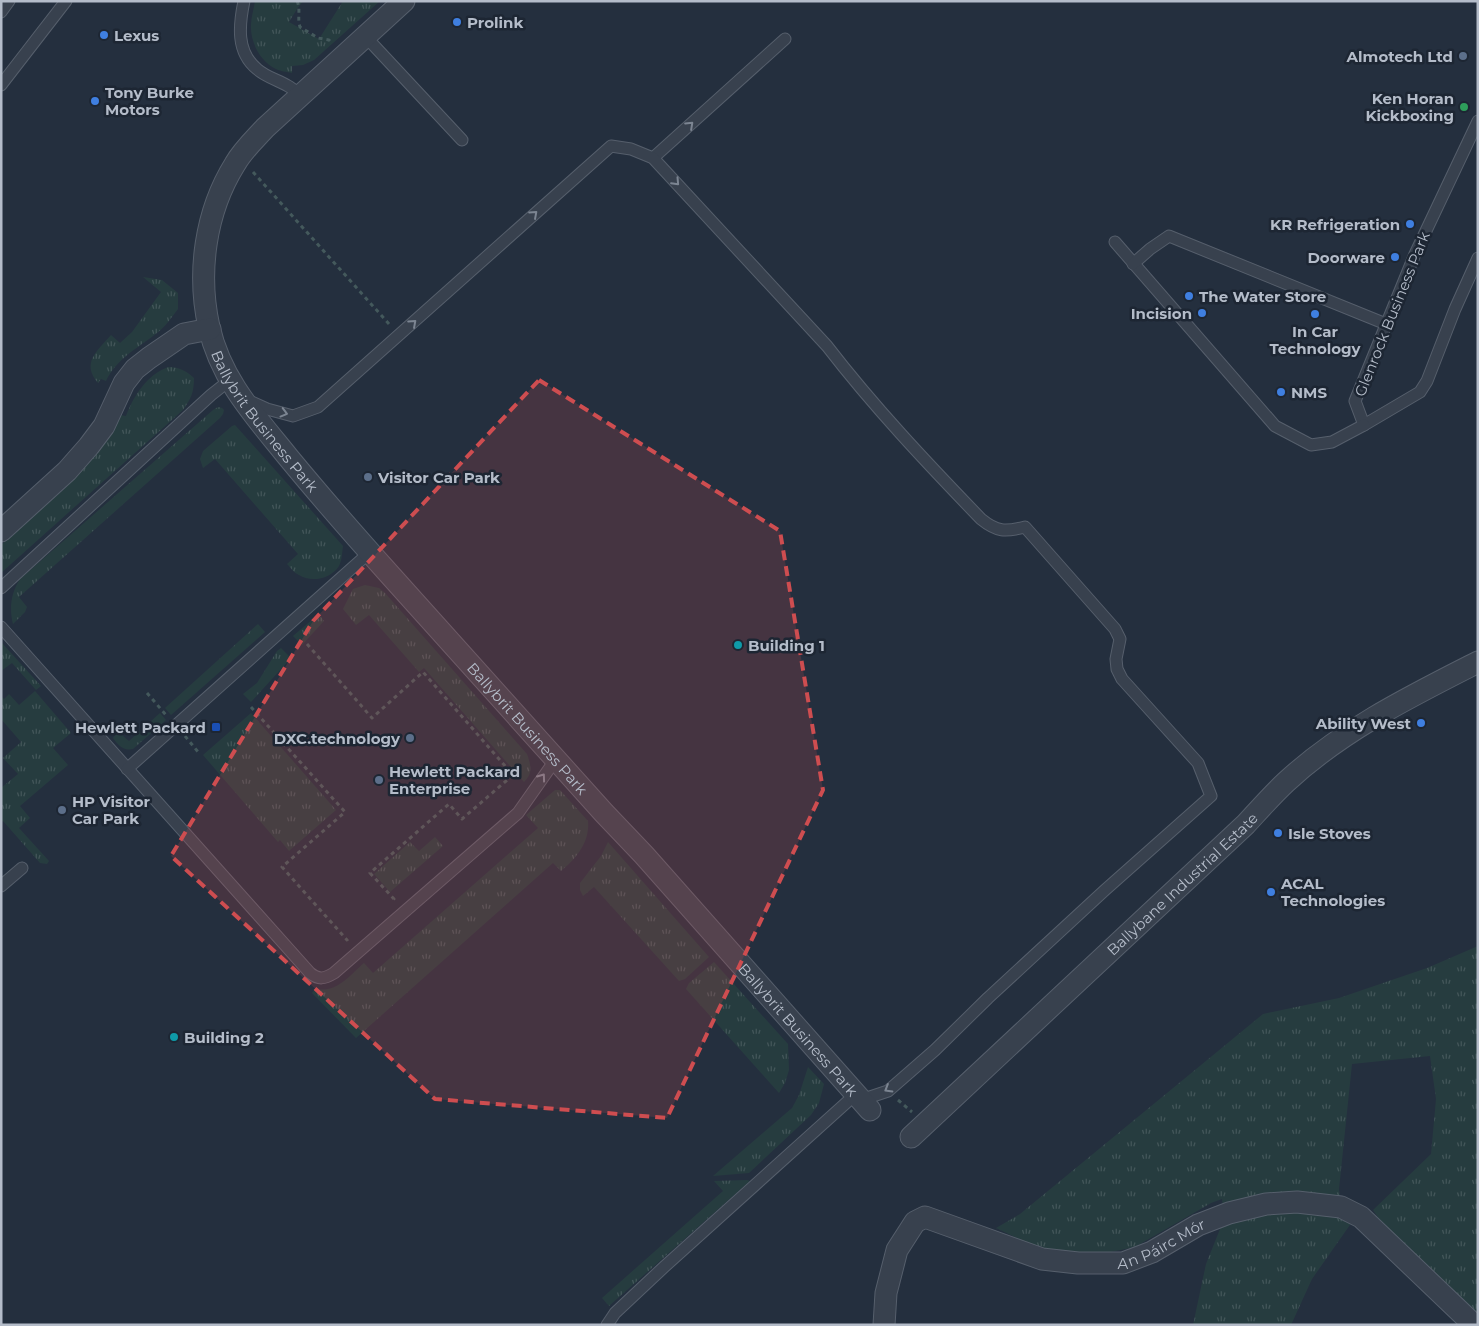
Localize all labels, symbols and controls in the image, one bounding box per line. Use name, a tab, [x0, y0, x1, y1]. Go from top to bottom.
place label: Prolink	[467, 13, 523, 32]
marker: Prolink	[451, 16, 463, 28]
place label: Lexus	[114, 26, 159, 45]
marker: Lexus	[98, 29, 110, 41]
place label: Almotech Ltd	[1346, 47, 1453, 66]
marker: Almotech Ltd	[1457, 50, 1469, 62]
place label: Tony Burke Motors	[105, 83, 194, 119]
place label: Ken Horan Kickboxing	[1365, 89, 1454, 125]
marker: Tony Burke Motors	[89, 95, 101, 107]
marker: Ken Horan Kickboxing	[1458, 101, 1470, 113]
one-way arrow	[684, 122, 693, 131]
one-way arrow	[670, 176, 679, 185]
one-way arrow	[529, 211, 538, 220]
place label: KR Refrigeration	[1270, 215, 1400, 234]
marker: KR Refrigeration	[1404, 218, 1416, 230]
street label: Glenrock Business Park	[1350, 229, 1434, 399]
place label: Doorware	[1307, 248, 1385, 267]
marker: Doorware	[1389, 251, 1401, 263]
place label: The Water Store	[1199, 287, 1326, 306]
marker: The Water Store	[1183, 290, 1195, 302]
place label: Incision	[1131, 304, 1192, 323]
marker: Incision	[1196, 307, 1208, 319]
marker: In Car Technology	[1309, 308, 1321, 320]
one-way arrow	[408, 320, 417, 329]
place label: In Car Technology	[1269, 322, 1362, 358]
street label: Ballybrit Business Park	[207, 347, 323, 496]
place label: NMS	[1291, 383, 1327, 402]
marker: NMS	[1275, 386, 1287, 398]
one-way arrow	[280, 408, 288, 418]
place label: Visitor Car Park	[377, 468, 500, 487]
marker: Visitor Car Park	[362, 471, 374, 483]
place label: Building 1	[748, 636, 825, 655]
marker: Building 1	[732, 639, 744, 651]
street label: Ballybrit Business Park	[463, 658, 592, 798]
place label: Ability West	[1315, 714, 1411, 733]
marker: Ability West	[1415, 717, 1427, 729]
place label: Hewlett Packard	[75, 718, 206, 737]
marker: Hewlett Packard	[210, 721, 222, 733]
place label: DXC.technology	[274, 729, 401, 748]
marker: DXC.technology	[404, 732, 416, 744]
place label: Hewlett Packard Enterprise	[389, 762, 520, 798]
marker: Hewlett Packard Enterprise	[373, 774, 385, 786]
one-way arrow	[536, 774, 545, 783]
place label: HP Visitor Car Park	[72, 792, 151, 828]
marker: HP Visitor Car Park	[56, 804, 68, 816]
street label: Ballybane Industrial Estate	[1102, 808, 1262, 959]
place label: Isle Stoves	[1288, 824, 1371, 843]
marker: Isle Stoves	[1272, 827, 1284, 839]
place label: ACAL Technologies	[1280, 874, 1385, 910]
marker: ACAL Technologies	[1265, 886, 1277, 898]
street label: Ballybrit Business Park	[735, 959, 862, 1100]
place label: Building 2	[184, 1028, 264, 1047]
marker: Building 2	[168, 1031, 180, 1043]
one-way arrow	[884, 1083, 893, 1093]
street label: An Páirc Mór	[1117, 1214, 1207, 1273]

